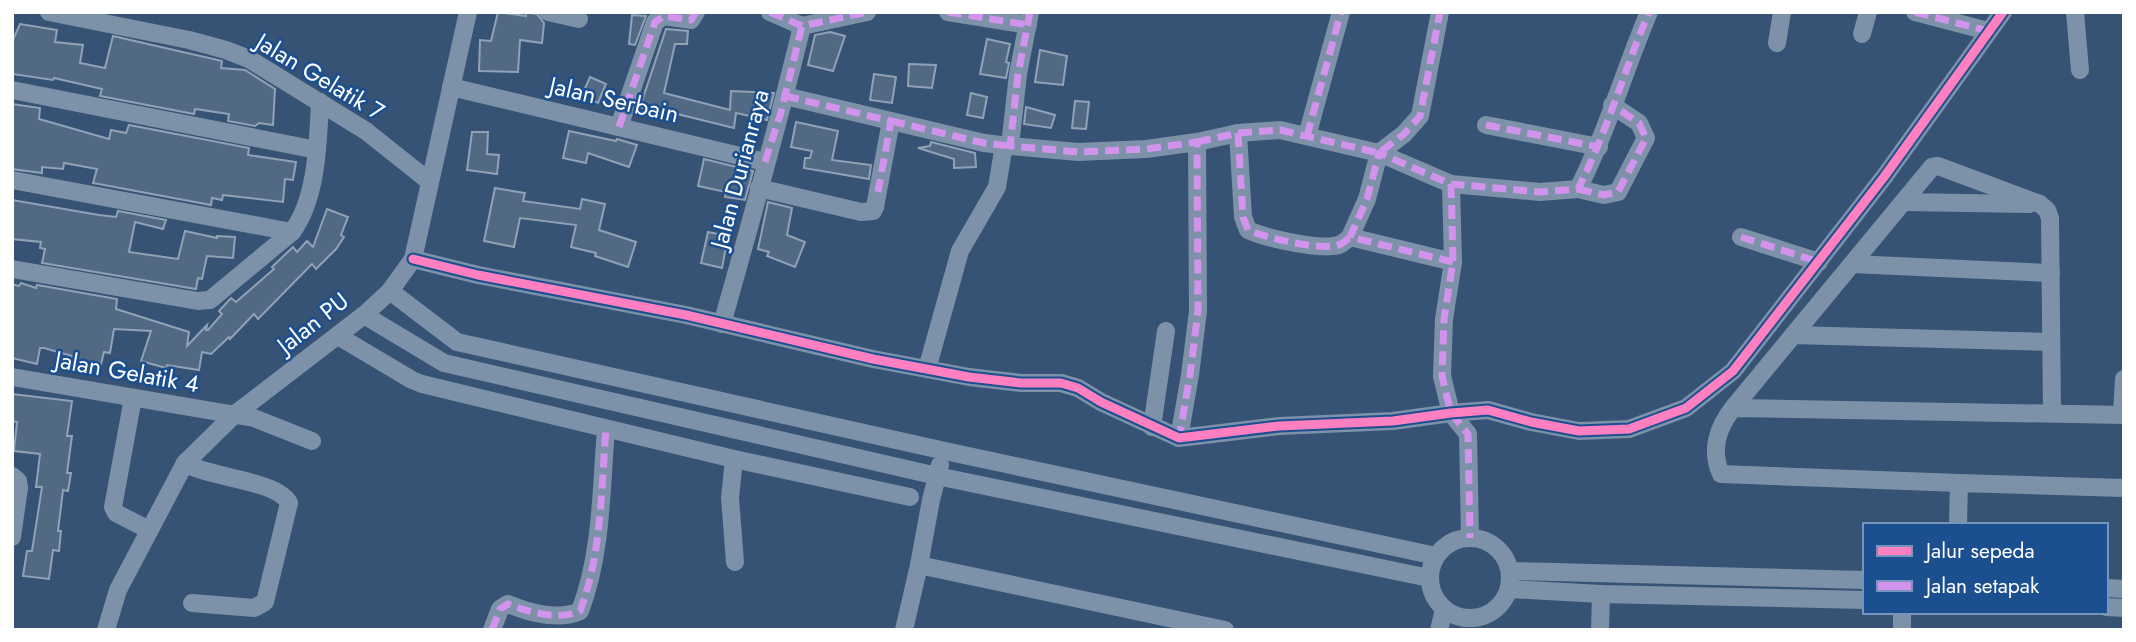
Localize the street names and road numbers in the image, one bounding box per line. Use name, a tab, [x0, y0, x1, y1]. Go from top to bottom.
street label: Jalan Gelatik 7	[247, 23, 392, 129]
street label: Jalan Serbain	[543, 67, 682, 131]
street label: Jalan Durianraya	[701, 85, 778, 255]
street label: Jalan PU	[267, 283, 356, 364]
street label: Jalan Gelatik 4	[49, 341, 202, 401]

